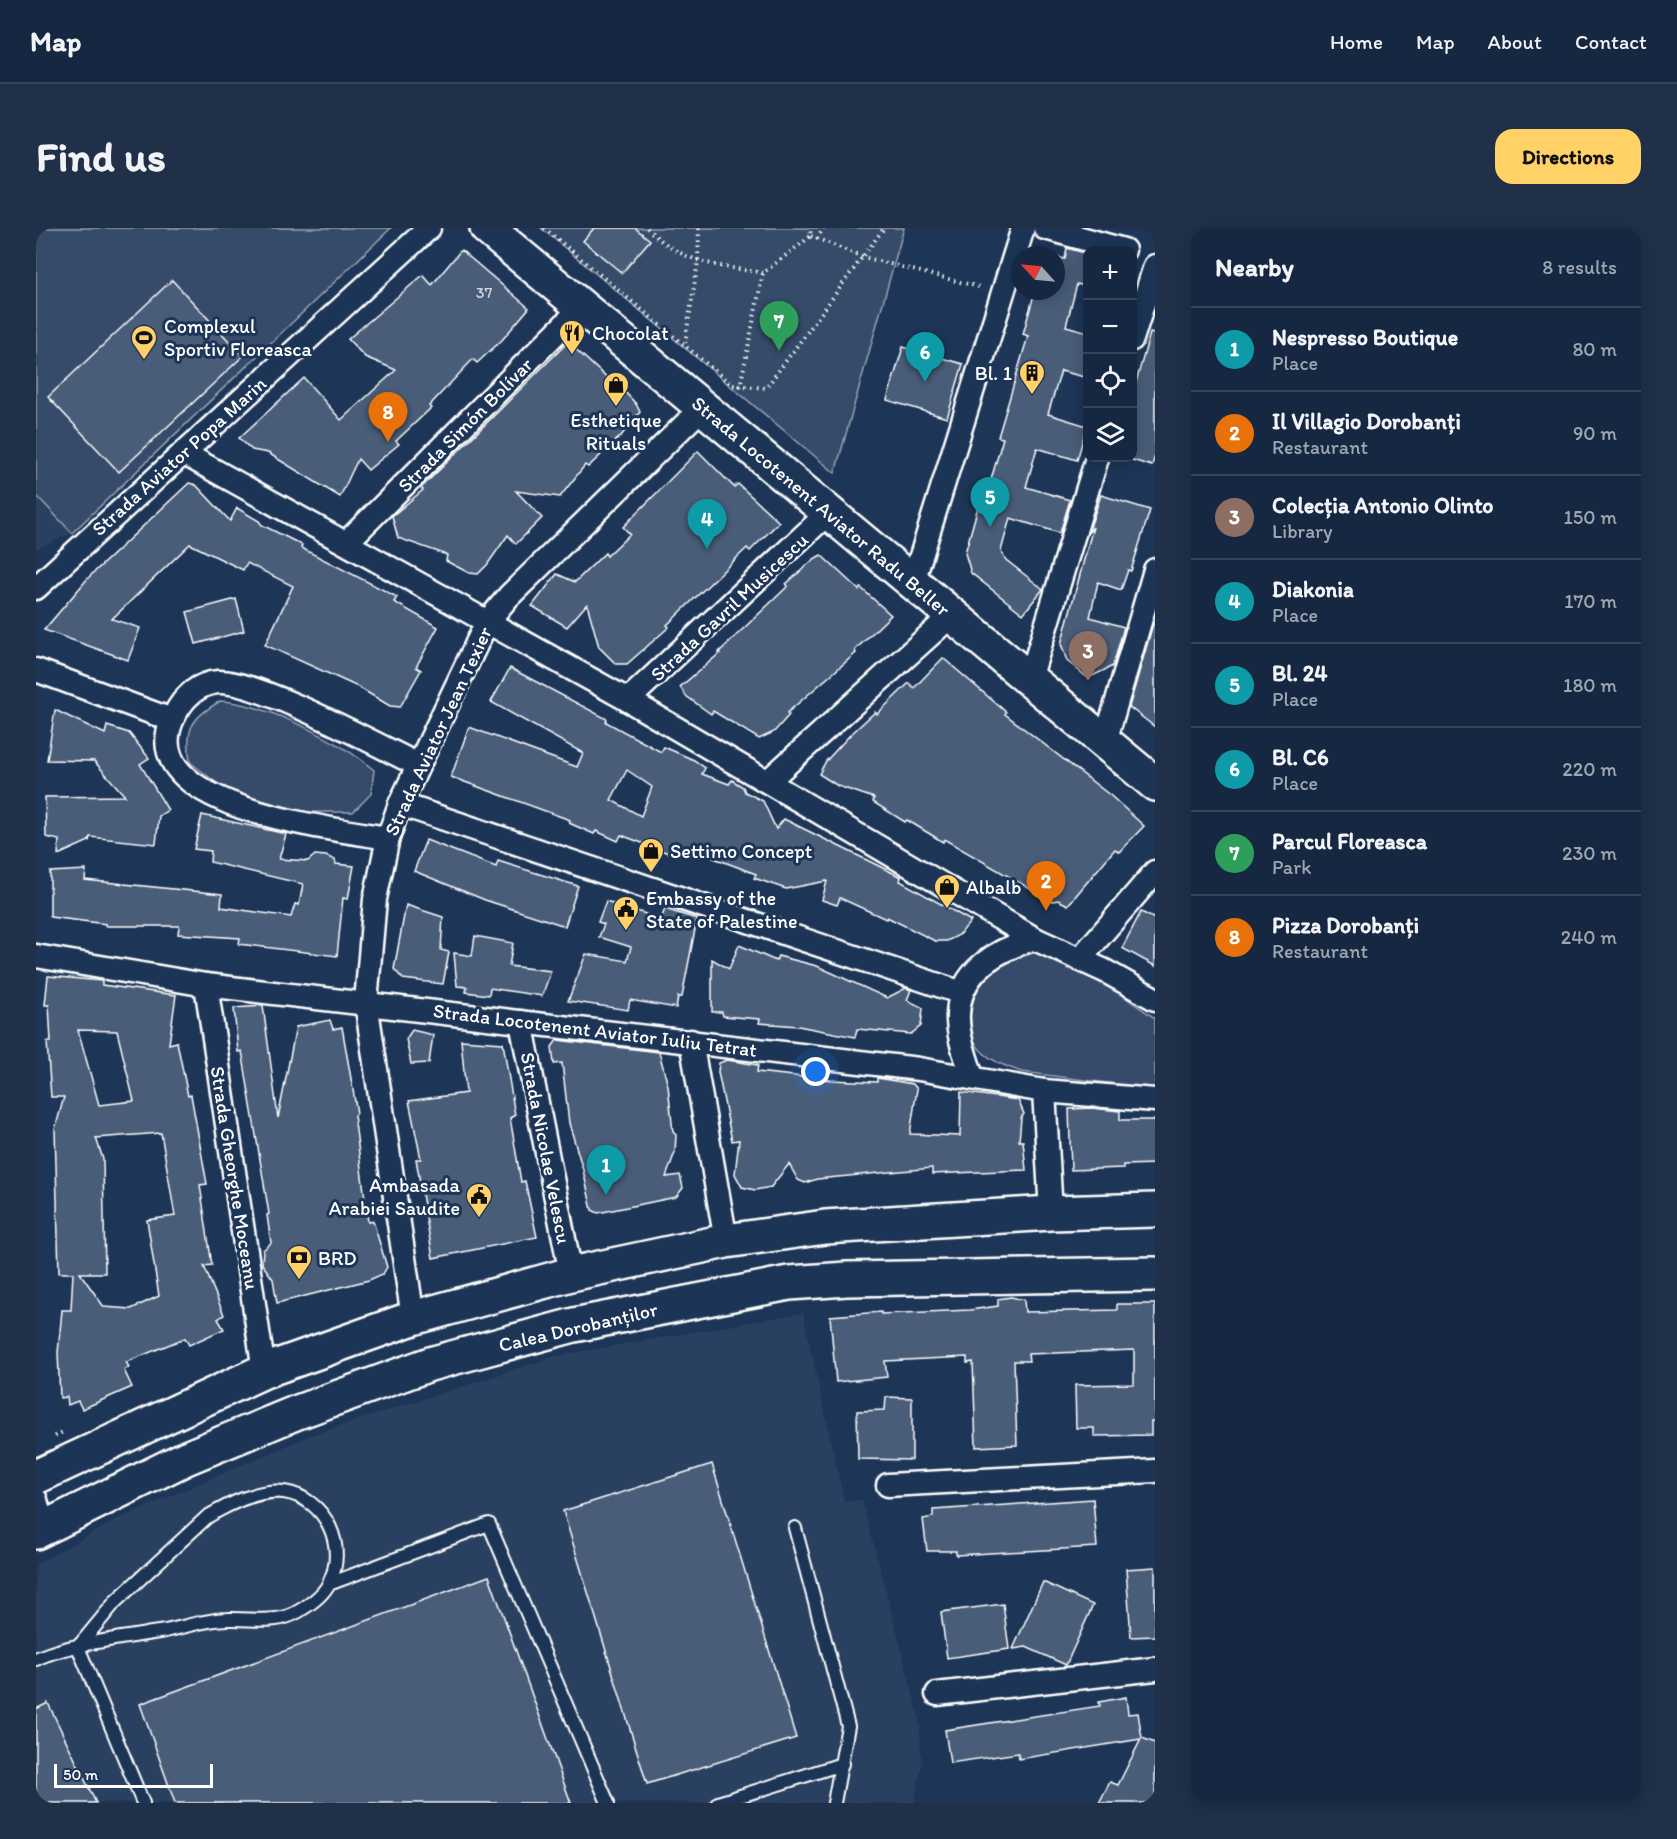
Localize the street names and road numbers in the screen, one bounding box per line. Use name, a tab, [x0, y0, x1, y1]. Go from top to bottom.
street label: Strada Simón Bolívar	[393, 352, 538, 497]
street label: Strada Aviator Popa Marin	[87, 371, 271, 541]
street label: Strada Locotenent Aviator Radu Beller	[687, 391, 955, 621]
street label: Strada Gavril Musicescu	[645, 528, 813, 686]
street label: Strada Aviator Jean Texier	[379, 623, 497, 839]
street label: Strada Locotenent Aviator Iuliu Tetrat	[432, 998, 758, 1062]
street label: Strada Nicolae Velescu	[516, 1050, 576, 1246]
street label: Strada Gheorghe Moceanu	[205, 1065, 265, 1291]
street label: Calea Dorobanților	[496, 1297, 660, 1357]

